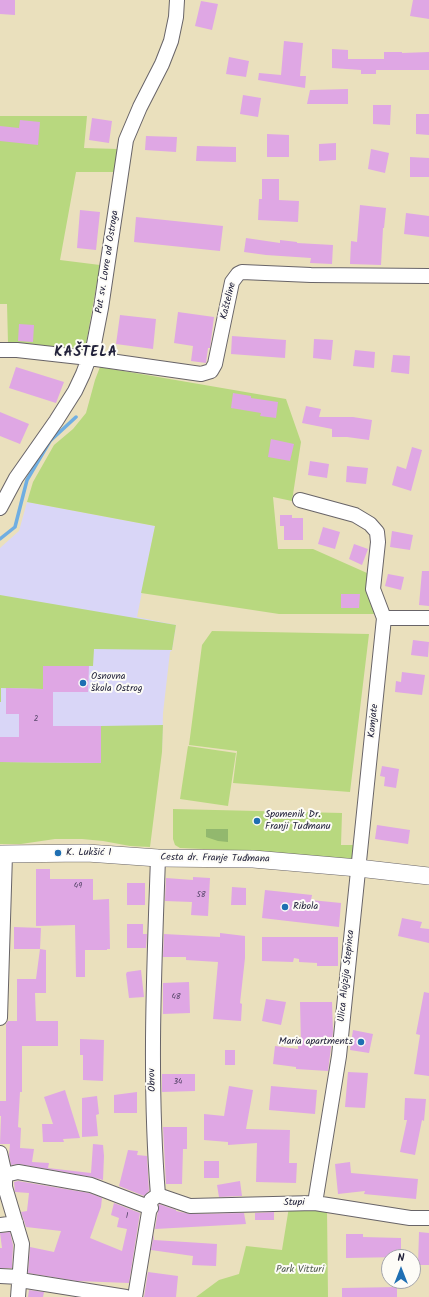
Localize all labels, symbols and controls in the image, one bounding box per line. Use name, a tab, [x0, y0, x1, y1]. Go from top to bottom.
street label: Put sv. Lovre od Ostroga	[94, 210, 122, 314]
street label: Kašteline	[219, 281, 239, 321]
district label: KAŠTELA	[54, 346, 118, 362]
place label: Osnovna škola Ostrog	[91, 671, 142, 694]
marker: Osnovna škola Ostrog	[78, 678, 88, 688]
street label: Komjate	[366, 703, 382, 739]
house number: 2	[34, 715, 38, 725]
place label: Spomenik Dr. Franji Tuđmanu	[265, 809, 331, 832]
marker: Spomenik Dr. Franji Tuđmanu	[252, 816, 262, 826]
place label: K. Lukšić 1	[66, 847, 112, 859]
marker: K. Lukšić 1	[53, 848, 63, 858]
street label: Cesta dr. Franje Tuđmana	[160, 852, 270, 866]
house number: 49	[74, 882, 82, 892]
house number: 58	[196, 891, 206, 901]
place label: Ribola	[293, 901, 318, 913]
marker: Ribola	[280, 902, 290, 912]
street label: Ulica Alojzija Stepinca	[336, 929, 358, 1023]
house number: 48	[171, 993, 181, 1003]
place label: Maria apartments	[279, 1036, 353, 1048]
marker: Maria apartments	[356, 1037, 366, 1047]
street label: Obrov	[147, 1068, 159, 1092]
house number: 34	[174, 1078, 182, 1088]
street label: Stupi	[283, 1197, 305, 1209]
house number: 1	[126, 1212, 128, 1222]
north arrow	[381, 1249, 421, 1289]
text: N	[398, 1249, 404, 1267]
park label: Park Vitturi	[276, 1264, 324, 1276]

